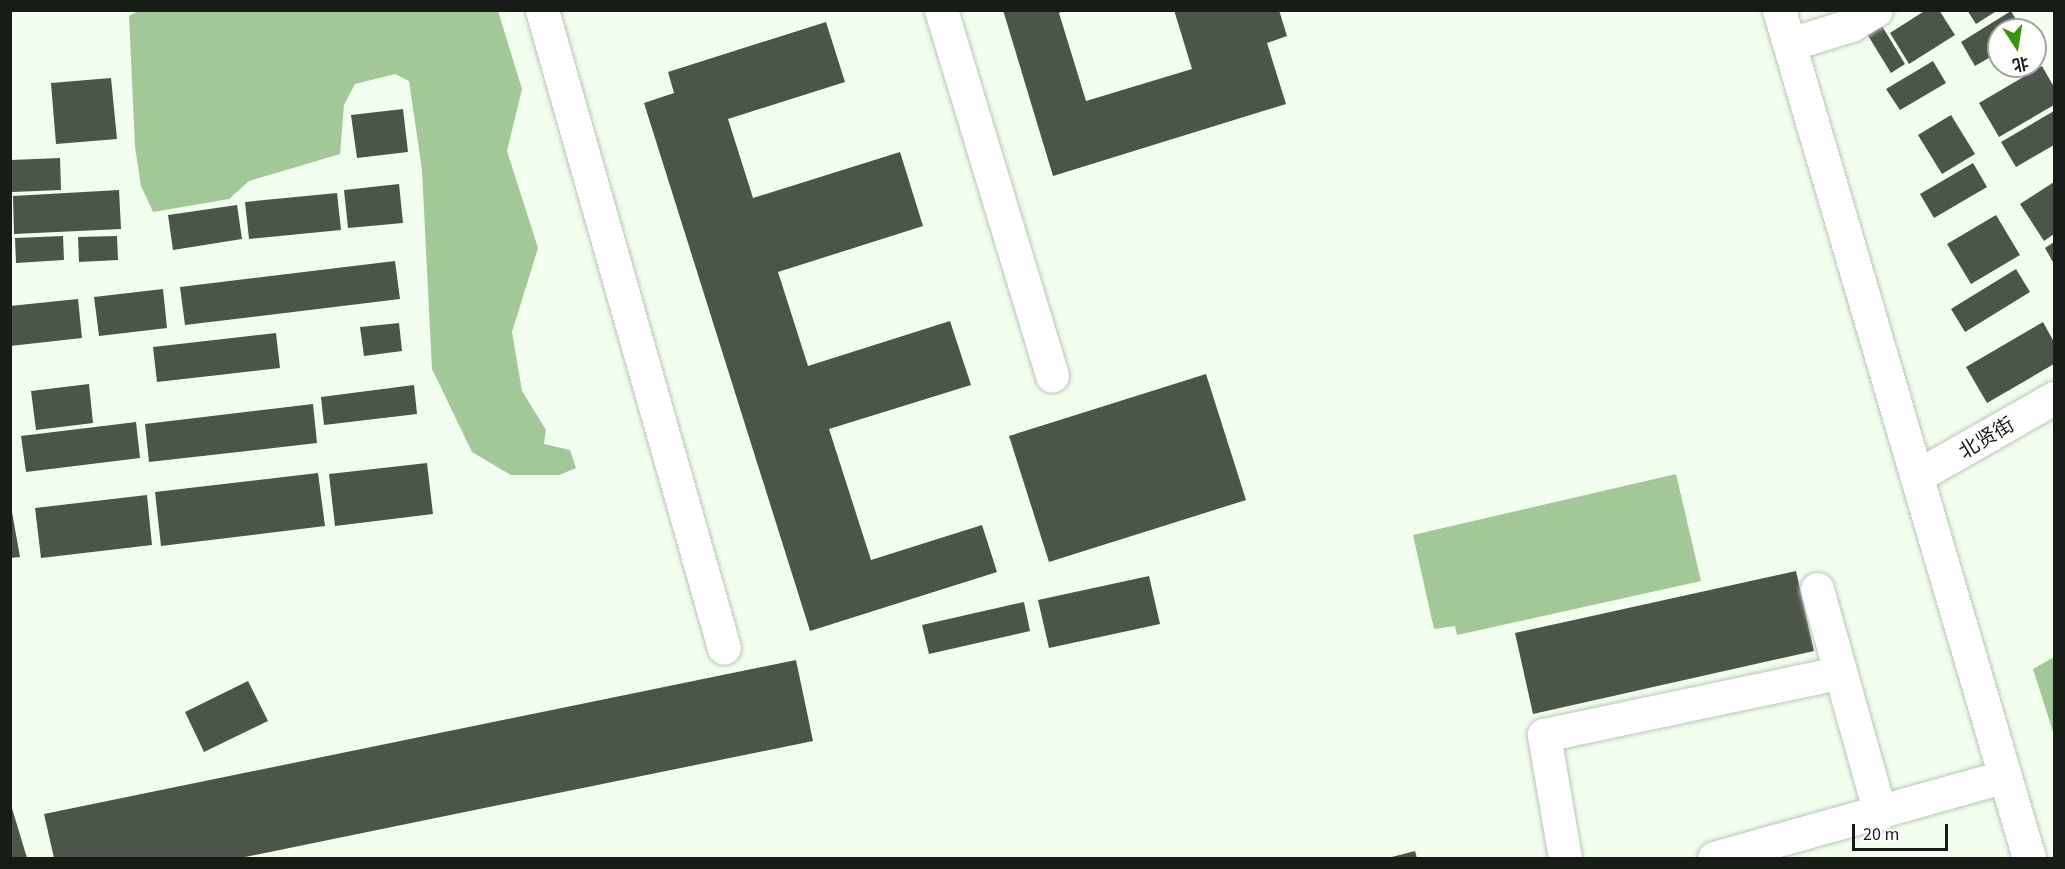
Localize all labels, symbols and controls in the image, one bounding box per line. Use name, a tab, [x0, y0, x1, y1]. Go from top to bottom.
north arrow	[1987, 18, 2047, 78]
text: 北	[2010, 51, 2030, 76]
street label: 北贤街	[1955, 413, 2019, 465]
scale bar	[1855, 812, 1951, 850]
text: 20 m	[1863, 822, 1899, 847]

